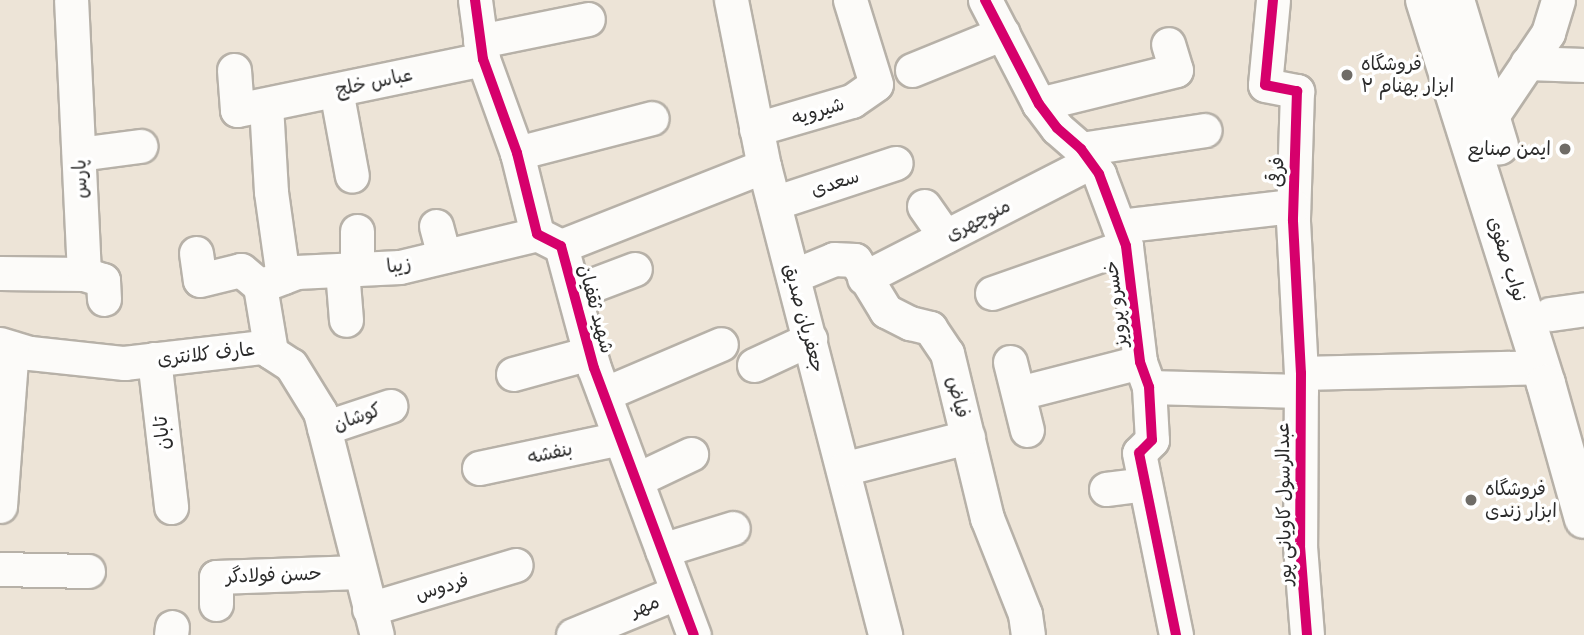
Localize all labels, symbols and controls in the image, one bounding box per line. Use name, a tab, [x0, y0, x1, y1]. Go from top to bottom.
place label: فروشگاه ابزار بهنام ۲	[1361, 53, 1454, 97]
street label: عباس خلج	[333, 63, 415, 101]
marker: فروشگاه ابزار بهنام ۲	[1339, 67, 1355, 83]
street label: شیرویه	[789, 92, 847, 130]
place label: ایمن صنایع	[1468, 138, 1551, 160]
marker: ایمن صنایع	[1557, 141, 1573, 157]
street label: فرقی	[1265, 156, 1289, 188]
street label: پارس	[68, 159, 92, 199]
street label: سعدی	[808, 165, 862, 201]
street label: منوچهری	[942, 194, 1014, 246]
street label: نواب صفوی	[1483, 214, 1531, 304]
street label: زیبا	[385, 252, 413, 278]
street label: خسرو پرویز	[1099, 259, 1133, 349]
street label: جعفریان صدیق	[779, 261, 829, 375]
street label: شهید ثقفیان	[573, 262, 619, 356]
street label: عارف کلانتری	[156, 338, 256, 370]
street label: فیاض	[942, 374, 974, 420]
street label: کوشان	[330, 398, 384, 436]
street label: تابان	[149, 415, 175, 451]
street label: عبدالرسول کاویانی پور	[1271, 423, 1297, 585]
street label: بنفشه	[525, 437, 575, 469]
place label: فروشگاه ابزار زندی	[1485, 478, 1557, 522]
marker: فروشگاه ابزار زندی	[1463, 492, 1479, 508]
street label: حسن فولادگر	[226, 562, 322, 588]
street label: فردوس	[413, 568, 471, 606]
street label: مهر	[627, 590, 663, 622]

